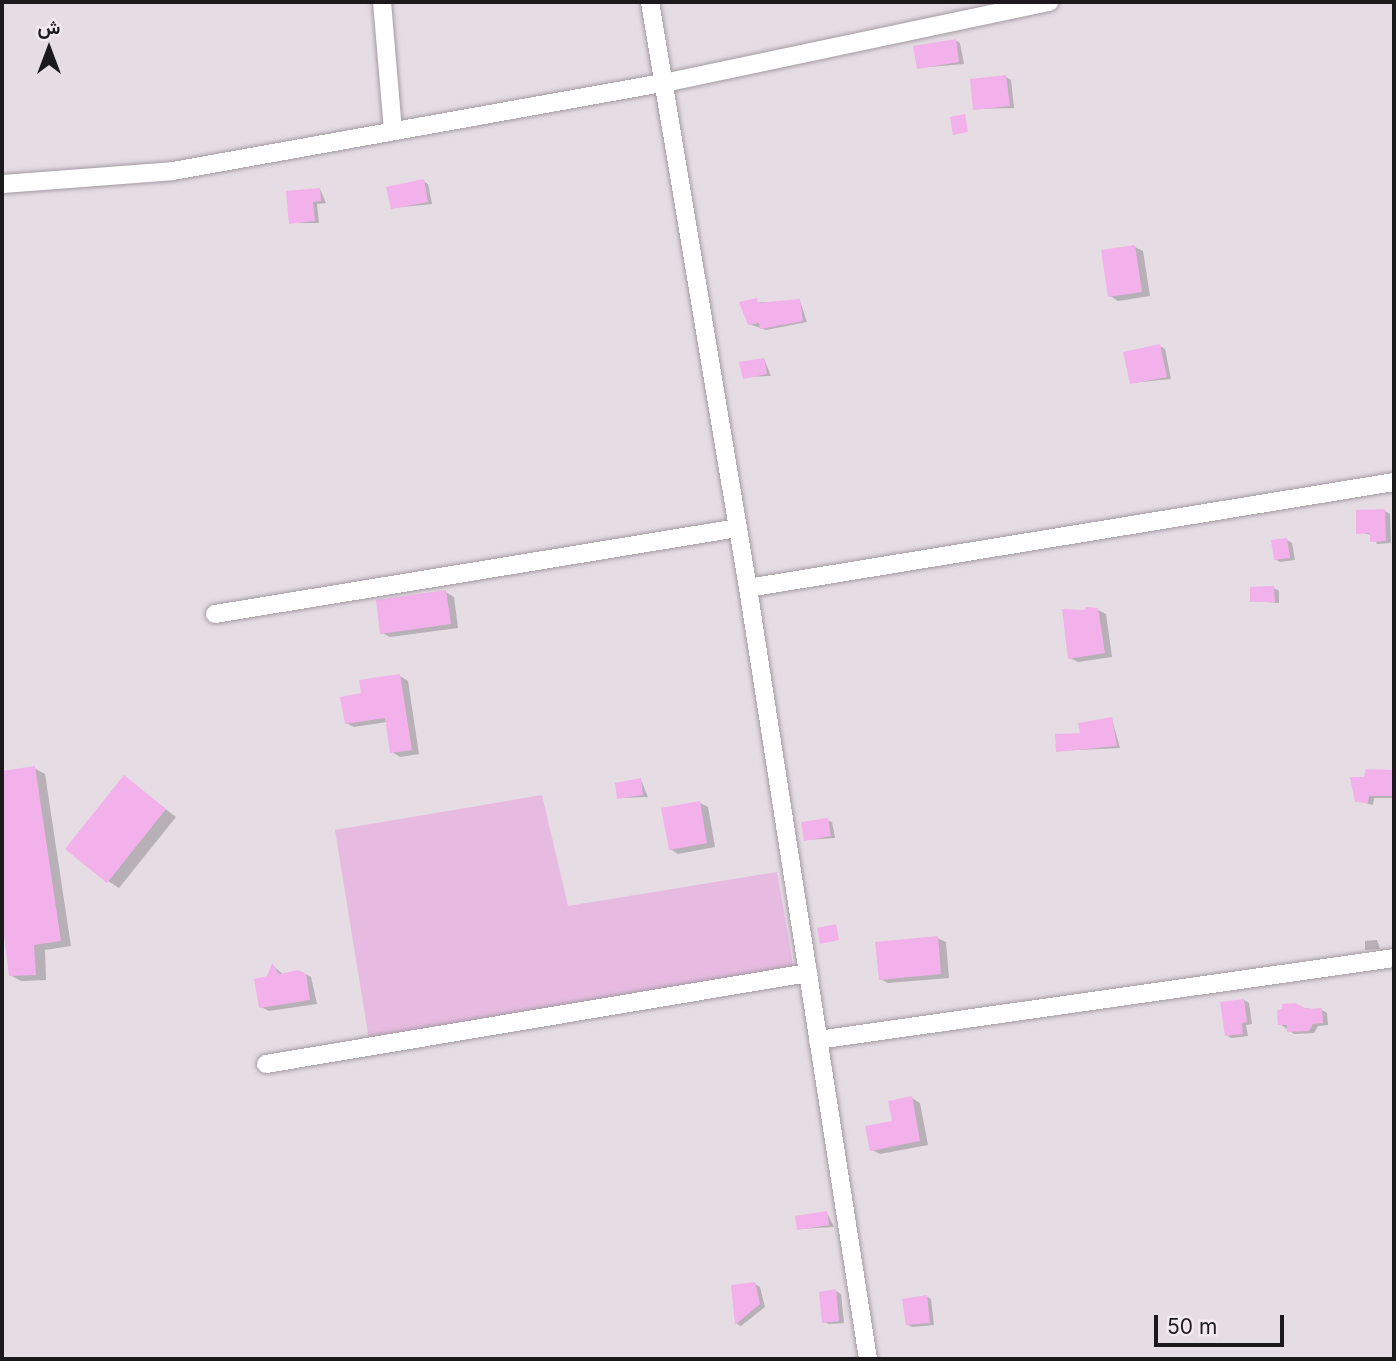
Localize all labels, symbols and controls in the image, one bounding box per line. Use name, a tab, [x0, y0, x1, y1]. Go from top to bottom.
north arrow	[14, 14, 84, 84]
text: ش	[38, 16, 60, 39]
scale bar	[1158, 1302, 1288, 1346]
text: 50 m	[1167, 1314, 1217, 1339]

